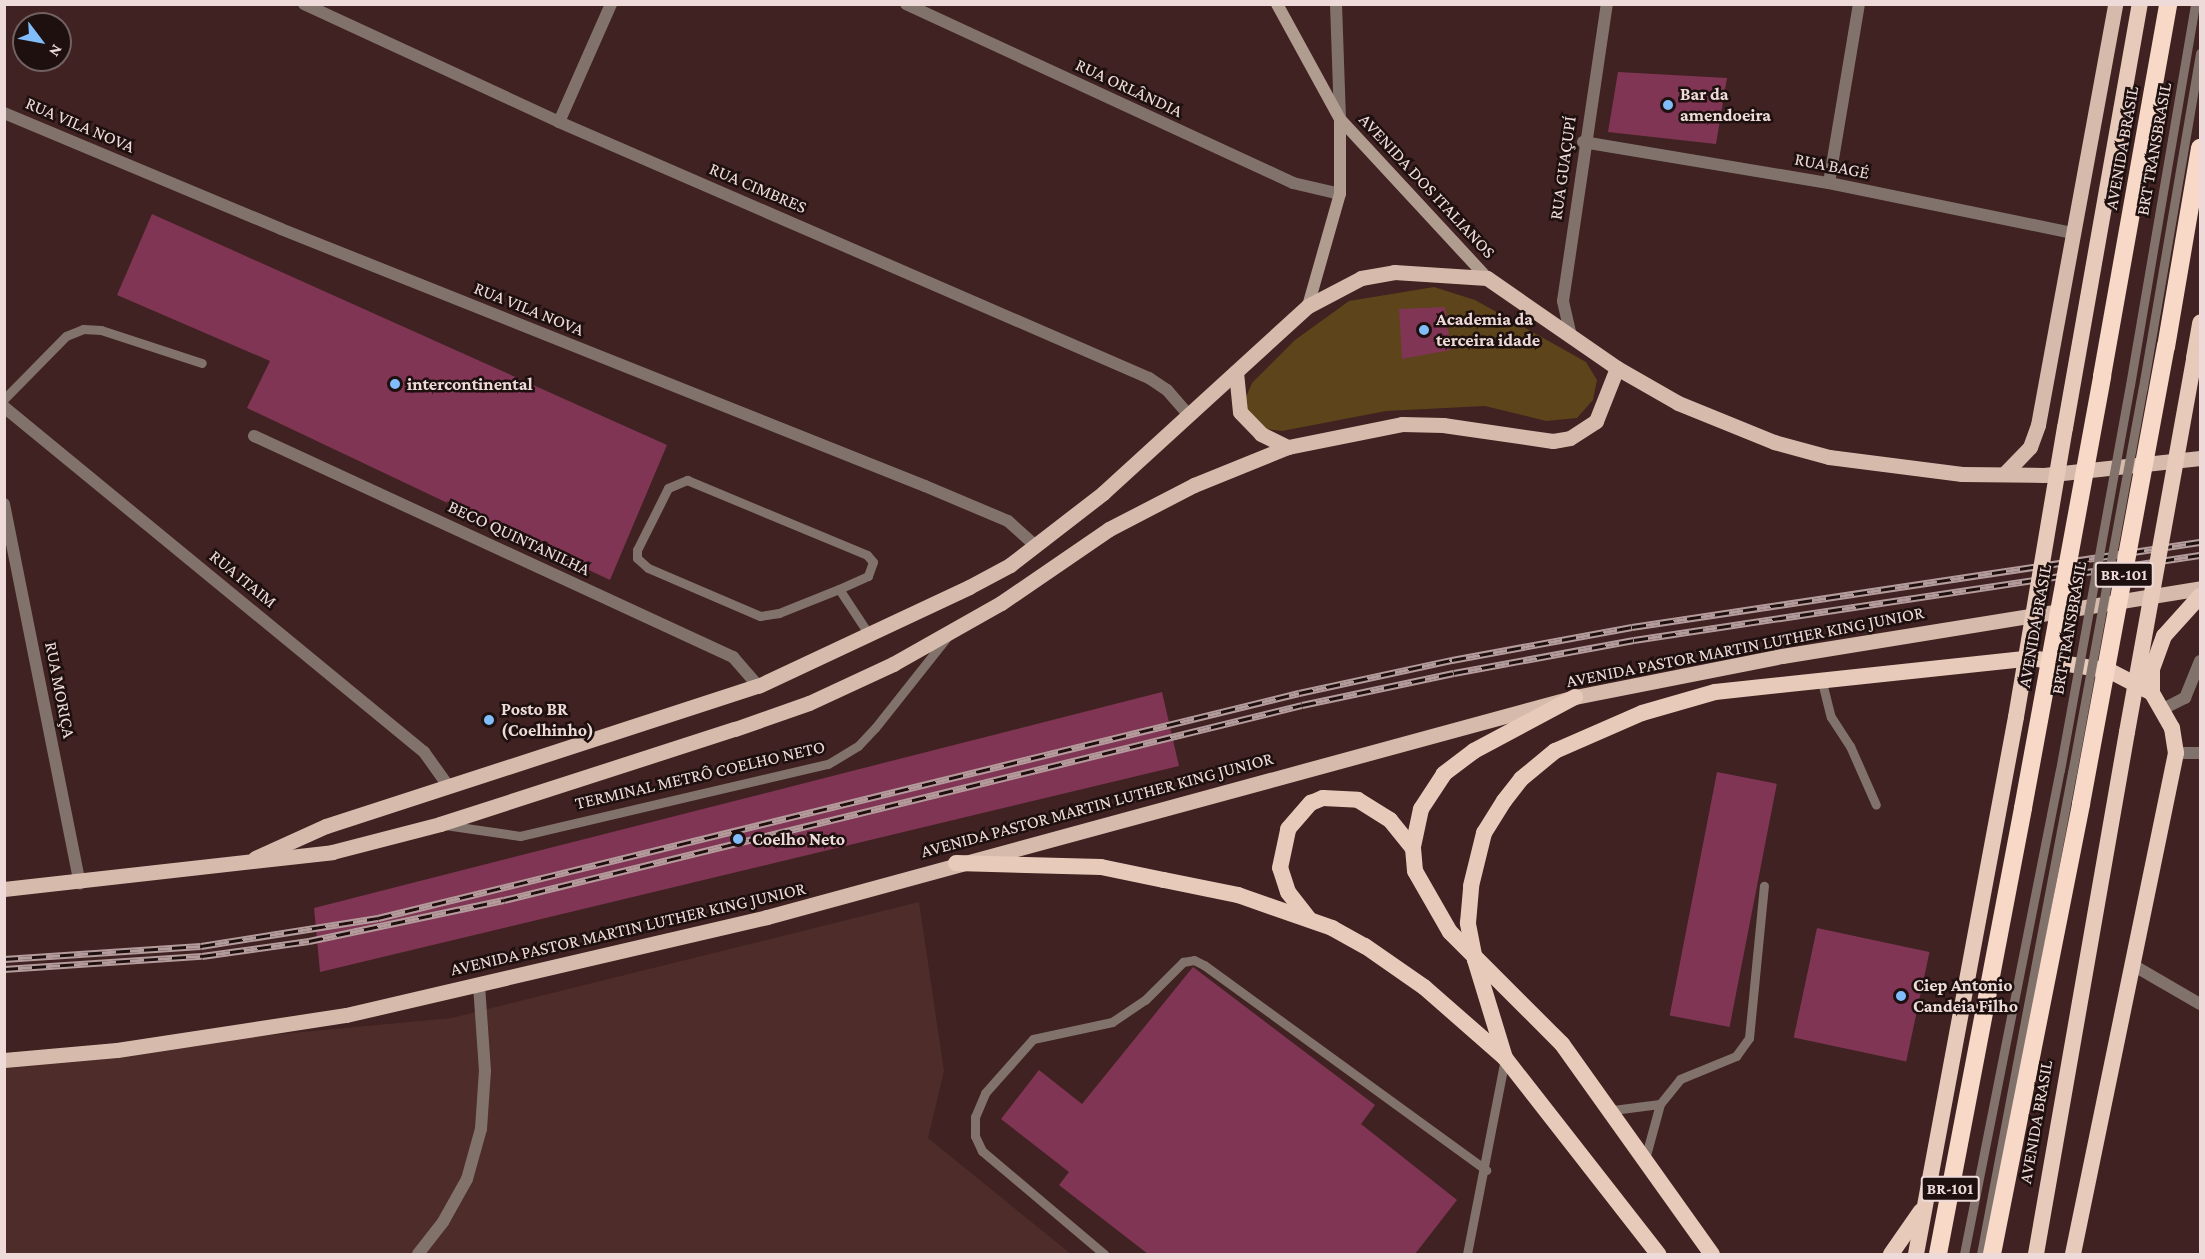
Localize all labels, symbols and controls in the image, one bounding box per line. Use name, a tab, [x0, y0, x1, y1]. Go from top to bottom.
north arrow	[12, 12, 72, 72]
text: N	[46, 42, 66, 60]
street label: RUA ORLÂNDIA	[1072, 54, 1186, 122]
street label: BRT TRANSBRASIL	[2132, 81, 2176, 217]
place label: Bar da amendoeira	[1680, 84, 1771, 127]
street label: AVENIDA BRASIL	[2101, 85, 2143, 211]
street label: RUA VILA NOVA	[22, 92, 138, 158]
marker: Bar da amendoeira	[1661, 98, 1675, 112]
street label: AVENIDA DOS ITALIANOS	[1354, 109, 1500, 263]
street label: RUA GUAÇUPÍ	[1545, 115, 1581, 221]
street label: RUA BAGÉ	[1793, 148, 1871, 184]
street label: RUA CIMBRES	[706, 158, 810, 218]
street label: RUA VILA NOVA	[471, 277, 587, 341]
place label: Academia da terceira idade	[1436, 309, 1540, 352]
marker: Academia da terceira idade	[1417, 323, 1431, 337]
place label: intercontinental	[407, 373, 533, 395]
marker: intercontinental	[388, 377, 402, 391]
street label: BECO QUINTANILHA	[445, 496, 593, 580]
street label: RUA ITAIM	[205, 545, 281, 613]
street label: BRT TRANSBRASIL	[2047, 560, 2091, 696]
road number: BR-101	[2094, 562, 2154, 588]
street label: AVENIDA BRASIL	[2014, 563, 2056, 689]
street label: AVENIDA PASTOR MARTIN LUTHER KING JUNIOR	[1564, 602, 1926, 692]
street label: RUA MORIÇA	[40, 640, 80, 740]
place label: Posto BR (Coelhinho)	[501, 699, 594, 742]
marker: Posto BR (Coelhinho)	[482, 713, 496, 727]
street label: TERMINAL METRÔ COELHO NETO	[573, 736, 827, 814]
street label: AVENIDA PASTOR MARTIN LUTHER KING JUNIOR	[918, 747, 1276, 863]
place label: Coelho Neto	[752, 828, 845, 850]
marker: Coelho Neto	[729, 830, 747, 848]
street label: AVENIDA PASTOR MARTIN LUTHER KING JUNIOR	[448, 878, 808, 980]
place label: Ciep Antonio Candeia Filho	[1913, 975, 2018, 1018]
marker: Ciep Antonio Candeia Filho	[1894, 989, 1908, 1003]
street label: AVENIDA BRASIL	[2015, 1059, 2057, 1185]
road number: BR-101	[1920, 1176, 1980, 1202]

